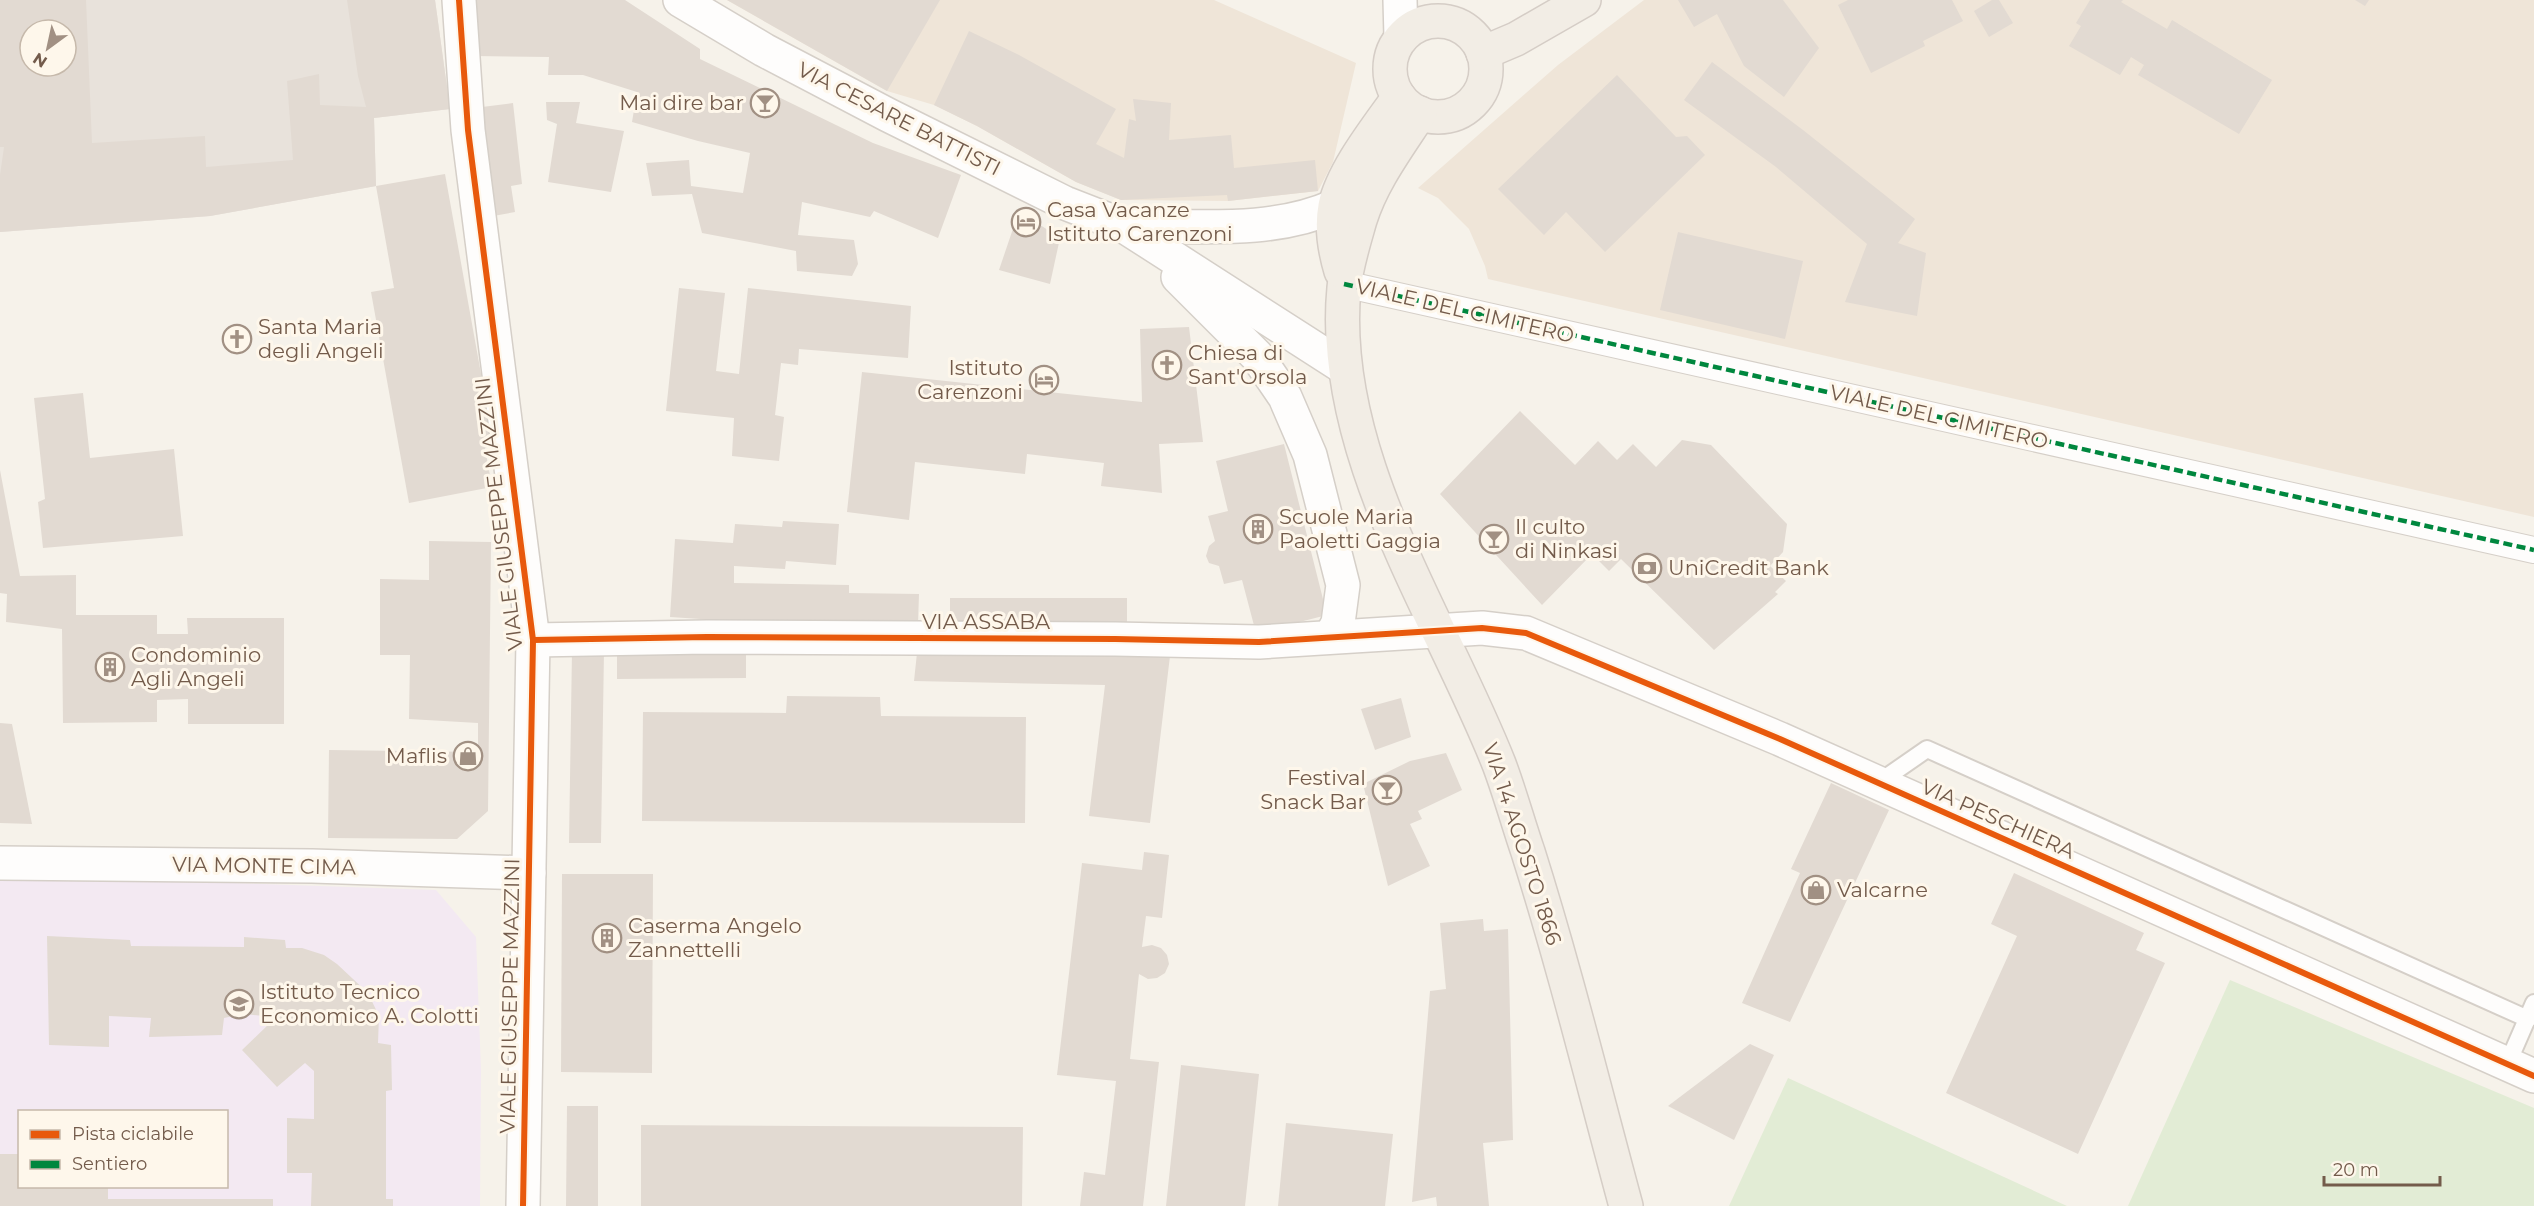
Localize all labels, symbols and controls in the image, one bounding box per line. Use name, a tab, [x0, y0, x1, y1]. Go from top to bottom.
north arrow	[18, 18, 78, 78]
text: N	[30, 49, 51, 72]
street label: VIA CESARE BATTISTI	[793, 56, 1005, 181]
bar icon: Mai dire bar	[749, 87, 781, 119]
place label: Mai dire bar	[619, 90, 744, 115]
place label: Casa Vacanze Istituto Carenzoni	[1047, 197, 1233, 246]
hotel icon: Casa Vacanze Istituto Carenzoni	[1010, 206, 1042, 238]
street label: VIALE DEL CIMITERO	[1353, 273, 1577, 348]
place label: Santa Maria degli Angeli	[258, 314, 384, 363]
church icon: Santa Maria degli Angeli	[221, 323, 253, 355]
place label: Chiesa di Sant'Orsola	[1188, 340, 1307, 389]
church icon: Chiesa di Sant'Orsola	[1151, 349, 1183, 381]
place label: Istituto Carenzoni	[917, 355, 1023, 404]
hotel icon: Istituto Carenzoni	[1028, 364, 1060, 396]
street label: VIALE GIUSEPPE MAZZINI	[469, 376, 528, 652]
street label: VIALE DEL CIMITERO	[1827, 379, 2051, 454]
place label: Scuole Maria Paoletti Gaggia	[1279, 504, 1441, 553]
building icon: Scuole Maria Paoletti Gaggia	[1242, 513, 1274, 545]
place label: Il culto di Ninkasi	[1515, 514, 1618, 563]
bar icon: Il culto di Ninkasi	[1478, 523, 1510, 555]
bank icon: UniCredit Bank	[1631, 552, 1663, 584]
place label: UniCredit Bank	[1668, 555, 1829, 580]
street label: VIA ASSABA	[922, 609, 1051, 634]
place label: Condominio Agli Angeli	[131, 642, 261, 691]
building icon: Condominio Agli Angeli	[94, 651, 126, 683]
shop icon: Maflis	[452, 740, 484, 772]
street label: VIA 14 AGOSTO 1866	[1478, 740, 1567, 948]
place label: Maflis	[386, 743, 447, 768]
place label: Festival Snack Bar	[1260, 765, 1366, 814]
street label: VIA PESCHIERA	[1917, 773, 2080, 864]
bar icon: Festival Snack Bar	[1371, 774, 1403, 806]
street label: VIA MONTE CIMA	[172, 851, 357, 880]
street label: VIALE GIUSEPPE MAZZINI	[495, 858, 524, 1134]
shop icon: Valcarne	[1800, 874, 1832, 906]
place label: Valcarne	[1837, 877, 1928, 902]
place label: Caserma Angelo Zannettelli	[628, 913, 802, 962]
building icon: Caserma Angelo Zannettelli	[591, 922, 623, 954]
place label: Istituto Tecnico Economico A. Colotti	[260, 979, 479, 1028]
school or university icon: Istituto Tecnico Economico A. Colotti	[223, 988, 255, 1020]
legend	[18, 1110, 228, 1188]
text: Pista ciclabile	[72, 1123, 194, 1145]
scale bar	[2324, 1149, 2440, 1187]
text: Sentiero	[72, 1153, 147, 1175]
text: 20 m	[2333, 1159, 2379, 1181]

